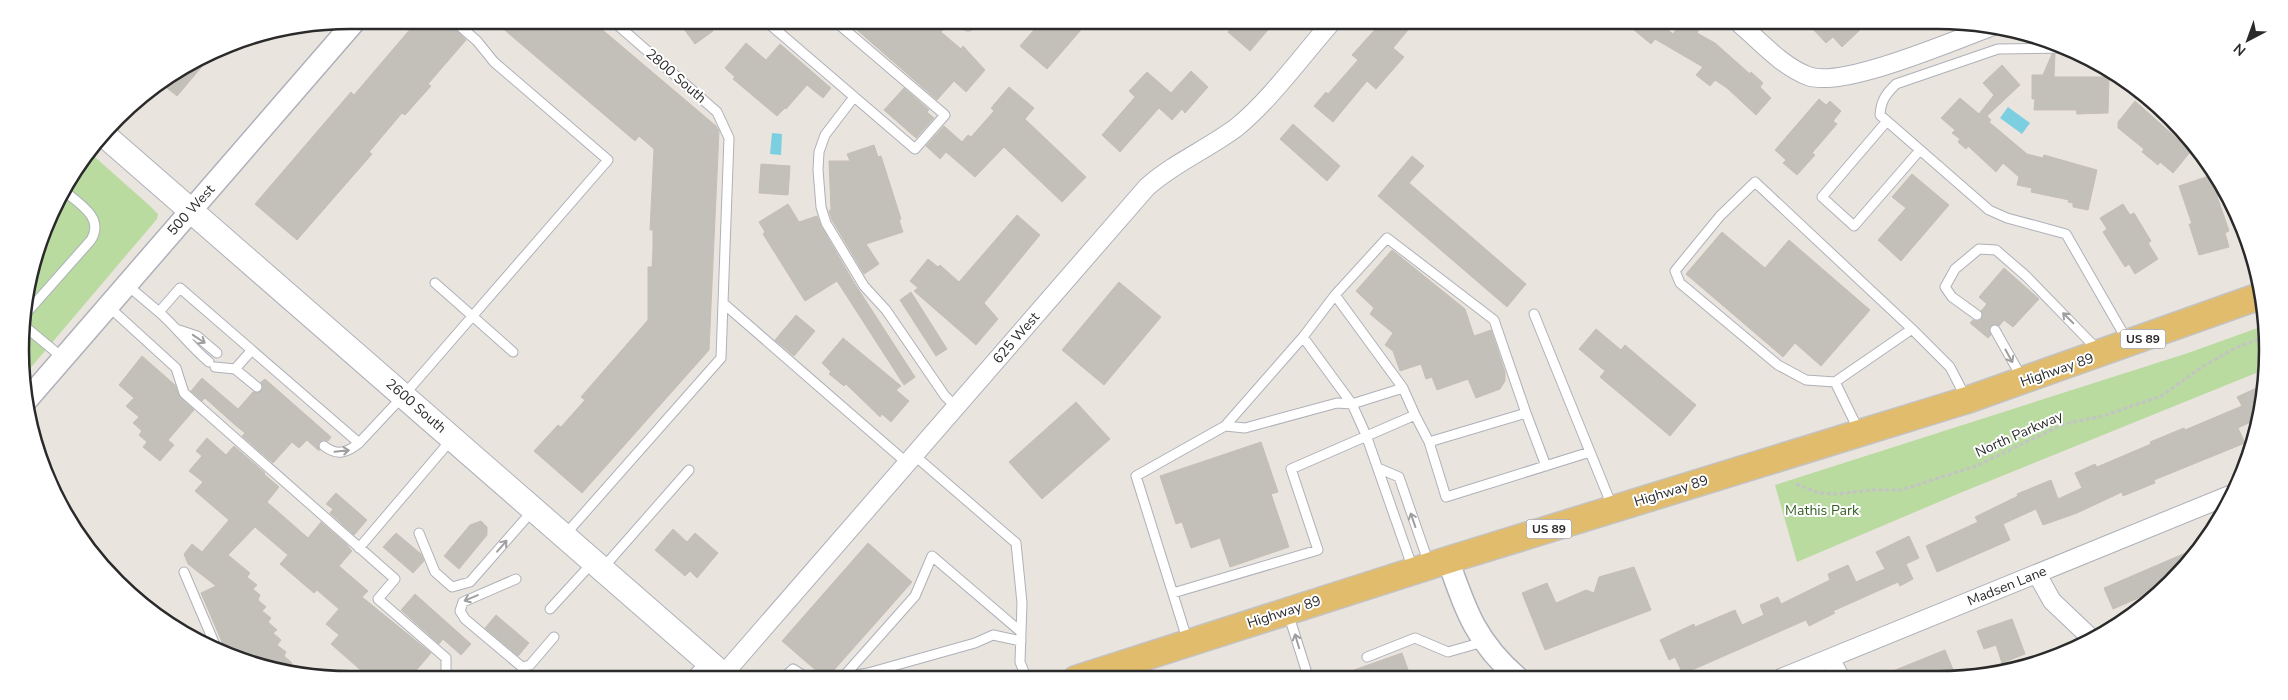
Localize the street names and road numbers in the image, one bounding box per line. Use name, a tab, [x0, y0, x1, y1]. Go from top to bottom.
street label: 2800 South	[642, 44, 710, 108]
street label: 500 West	[163, 180, 219, 240]
street label: 625 West	[988, 308, 1044, 368]
road number: US 89	[2120, 329, 2166, 348]
street label: Highway 89	[2018, 349, 2096, 391]
street label: 2600 South	[382, 374, 450, 438]
street label: North Parkway	[1972, 406, 2066, 462]
street label: Highway 89	[1632, 471, 1710, 511]
road number: US 89	[1526, 520, 1572, 538]
street label: Madsen Lane	[1965, 562, 2049, 610]
street label: Highway 89	[1245, 591, 1323, 633]

